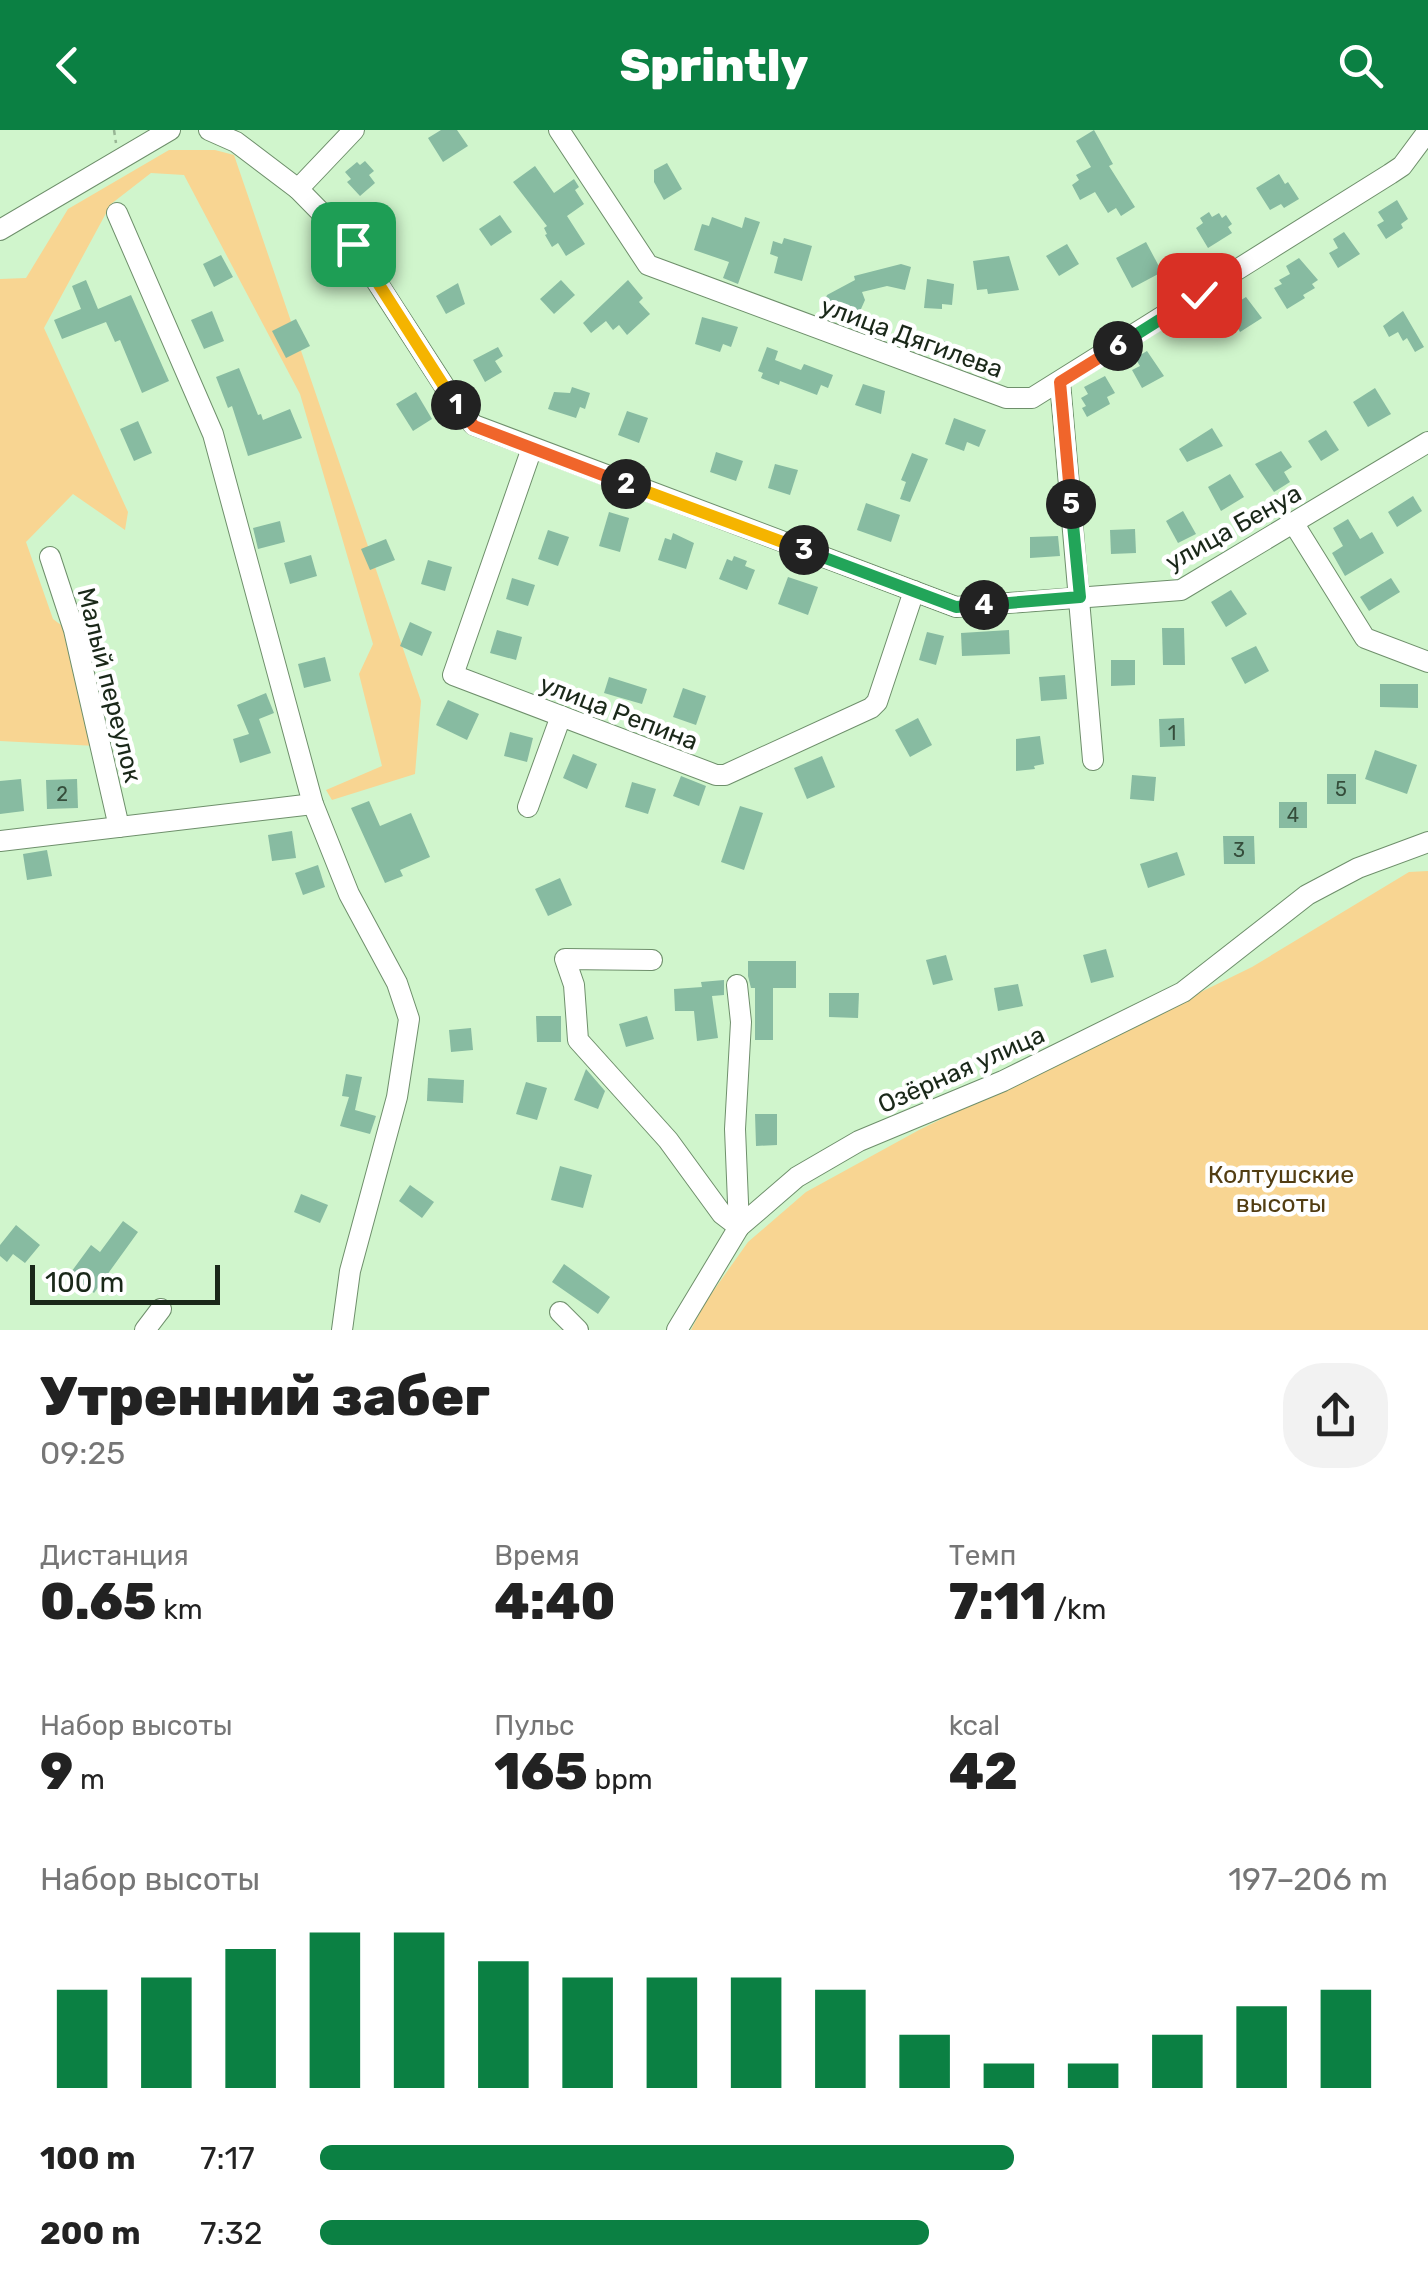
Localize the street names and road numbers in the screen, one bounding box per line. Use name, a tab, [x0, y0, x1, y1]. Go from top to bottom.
street label: улица Дягилева	[817, 291, 1007, 384]
street label: улица Бенуа	[1160, 478, 1306, 577]
street label: Малый переулок	[71, 585, 148, 785]
street label: улица Репина	[536, 669, 702, 756]
street label: Озёрная улица	[873, 1020, 1049, 1119]

